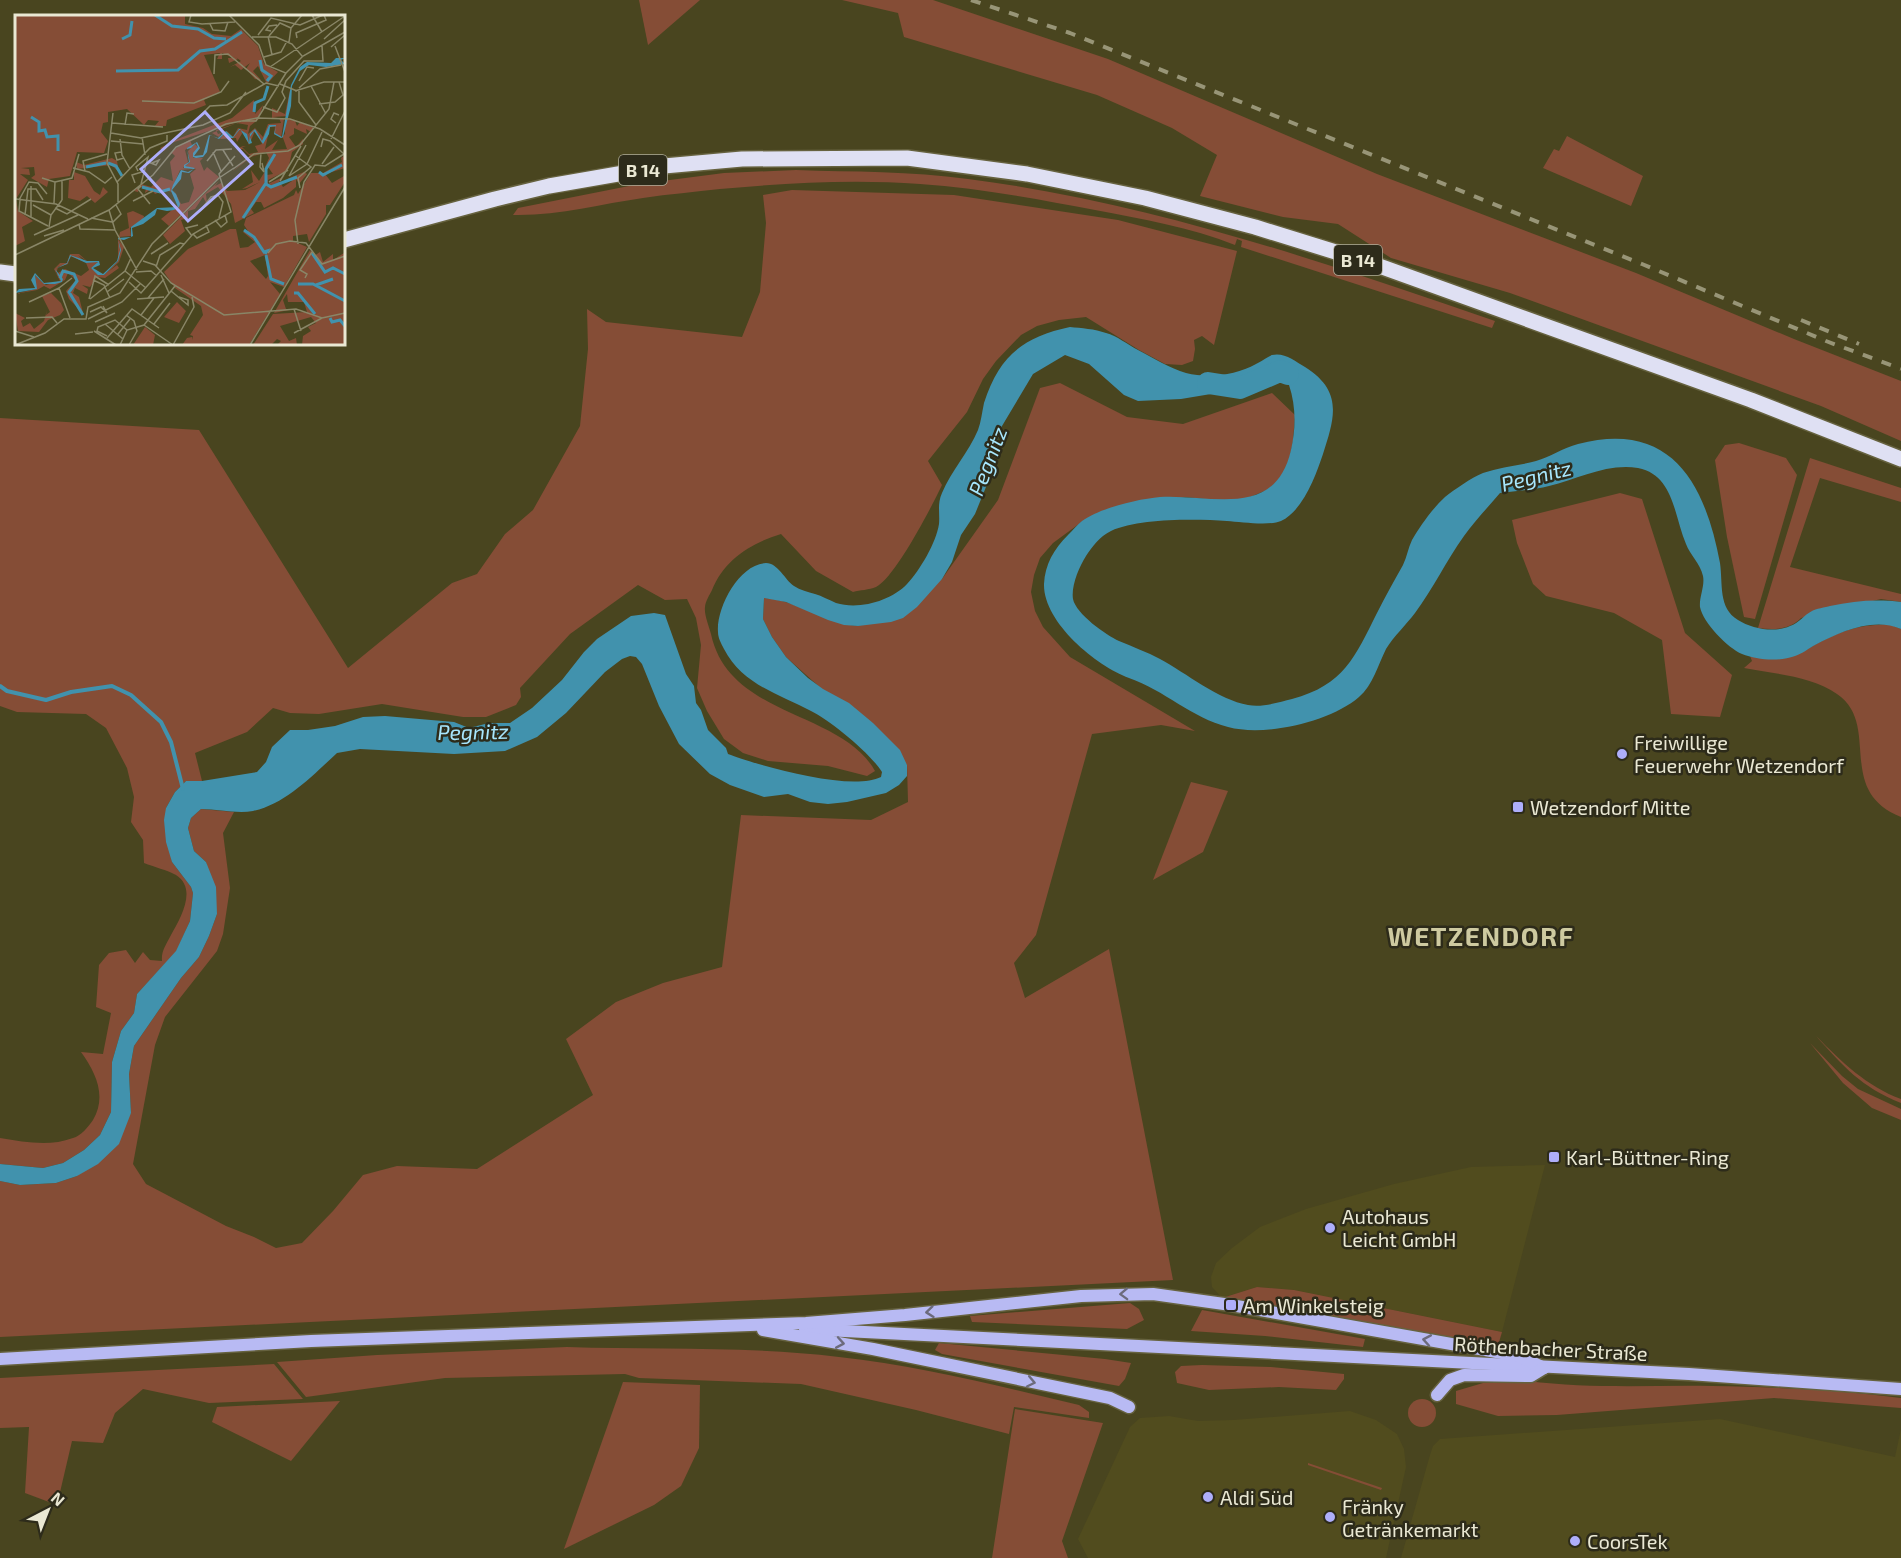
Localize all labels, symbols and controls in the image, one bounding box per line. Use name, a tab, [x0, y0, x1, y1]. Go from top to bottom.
inset map	[15, 15, 345, 345]
road number: B 14	[619, 155, 667, 185]
road number: B 14	[1334, 245, 1382, 275]
water label: Pegnitz	[963, 423, 1012, 499]
water label: Pegnitz	[1498, 454, 1574, 496]
water label: Pegnitz	[437, 718, 509, 744]
place label: Freiwillige Feuerwehr Wetzendorf	[1634, 730, 1844, 777]
marker: Freiwillige Feuerwehr Wetzendorf	[1615, 747, 1629, 761]
place label: Wetzendorf Mitte	[1530, 795, 1691, 819]
marker: Wetzendorf Mitte	[1511, 800, 1525, 814]
district label: WETZENDORF	[1387, 920, 1575, 951]
place label: Karl-Büttner-Ring	[1566, 1145, 1729, 1169]
marker: Karl-Büttner-Ring	[1547, 1150, 1561, 1164]
place label: Autohaus Leicht GmbH	[1342, 1204, 1456, 1251]
marker: Autohaus Leicht GmbH	[1323, 1221, 1337, 1235]
one-way arrow	[1120, 1288, 1129, 1301]
place label: Am Winkelsteig	[1243, 1293, 1384, 1317]
marker: Am Winkelsteig	[1224, 1298, 1238, 1312]
one-way arrow	[926, 1305, 935, 1318]
street label: Röthenbacher Straße	[1454, 1331, 1648, 1365]
one-way arrow	[1422, 1334, 1431, 1346]
one-way arrow	[835, 1337, 845, 1349]
one-way arrow	[1026, 1375, 1036, 1388]
north arrow	[18, 1480, 78, 1540]
place label: Aldi Süd	[1220, 1485, 1293, 1509]
text: N	[48, 1488, 69, 1509]
marker: Aldi Süd	[1201, 1490, 1215, 1504]
place label: Fränky Getränkemarkt	[1342, 1494, 1479, 1541]
marker: Fränky Getränkemarkt	[1323, 1510, 1337, 1524]
place label: CoorsTek	[1587, 1529, 1668, 1553]
marker: CoorsTek	[1568, 1534, 1582, 1548]

